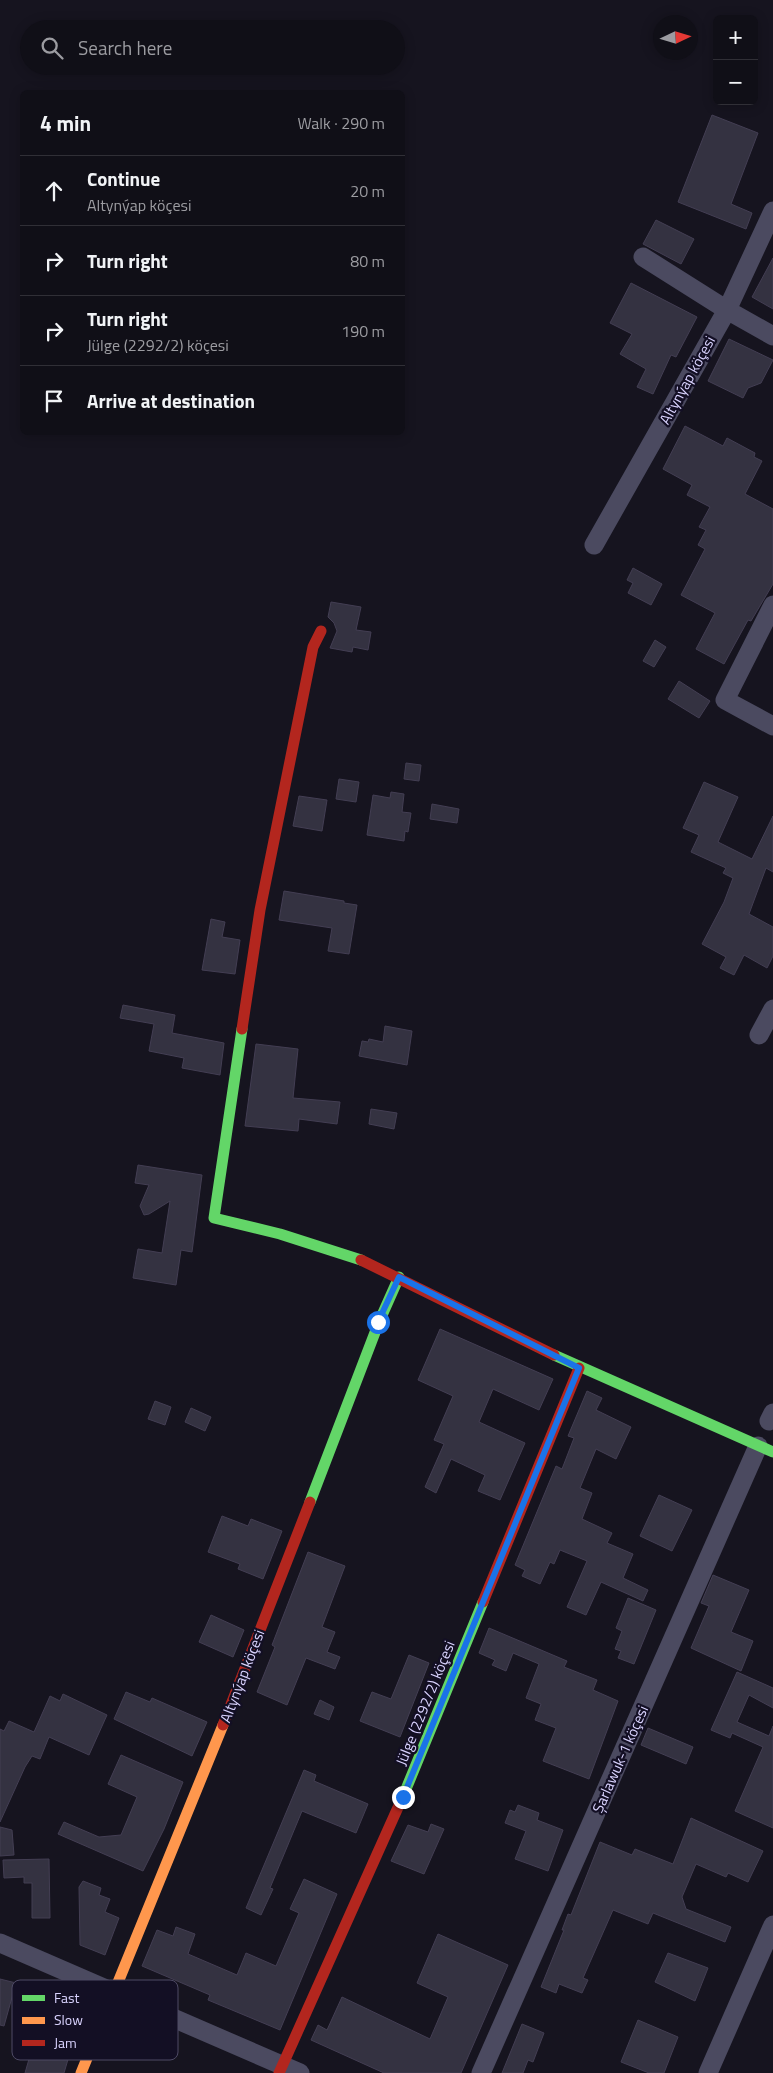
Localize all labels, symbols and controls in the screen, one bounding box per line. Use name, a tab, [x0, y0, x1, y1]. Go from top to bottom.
north arrow	[653, 15, 698, 60]
map controls	[713, 15, 758, 105]
button: +	[713, 15, 758, 60]
search box	[20, 20, 405, 75]
text: Search here	[78, 33, 172, 62]
icon: search	[38, 34, 66, 62]
button: −	[713, 60, 758, 105]
text: 4 min	[40, 107, 91, 139]
text: Walk · 290 m	[297, 111, 385, 135]
text: Continue	[87, 164, 160, 193]
icon: ahead	[40, 177, 68, 205]
text: 20 m	[350, 179, 385, 203]
text: Altynýap köçesi	[87, 193, 191, 217]
text: Turn right	[87, 246, 168, 275]
icon: right	[40, 247, 68, 275]
text: 80 m	[350, 249, 385, 273]
text: Turn right	[87, 304, 168, 333]
icon: right	[40, 317, 68, 345]
text: 190 m	[341, 319, 385, 343]
street label: Altynýap köçesi	[653, 332, 721, 428]
text: Jülge (2292/2) köçesi	[87, 333, 229, 357]
text: Arrive at destination	[87, 386, 255, 415]
icon: arrive	[40, 387, 68, 415]
route start	[367, 1311, 390, 1334]
street label: Altynýap köçesi	[214, 1626, 270, 1726]
street label: Jülge (2292/2) köçesi	[389, 1637, 461, 1769]
street label: Şarlawuk-1 köçesi	[586, 1702, 654, 1816]
route end	[392, 1786, 415, 1809]
legend	[12, 1980, 178, 2060]
text: Fast	[54, 1987, 79, 2008]
text: Slow	[54, 2009, 83, 2030]
text: Jam	[54, 2032, 77, 2053]

